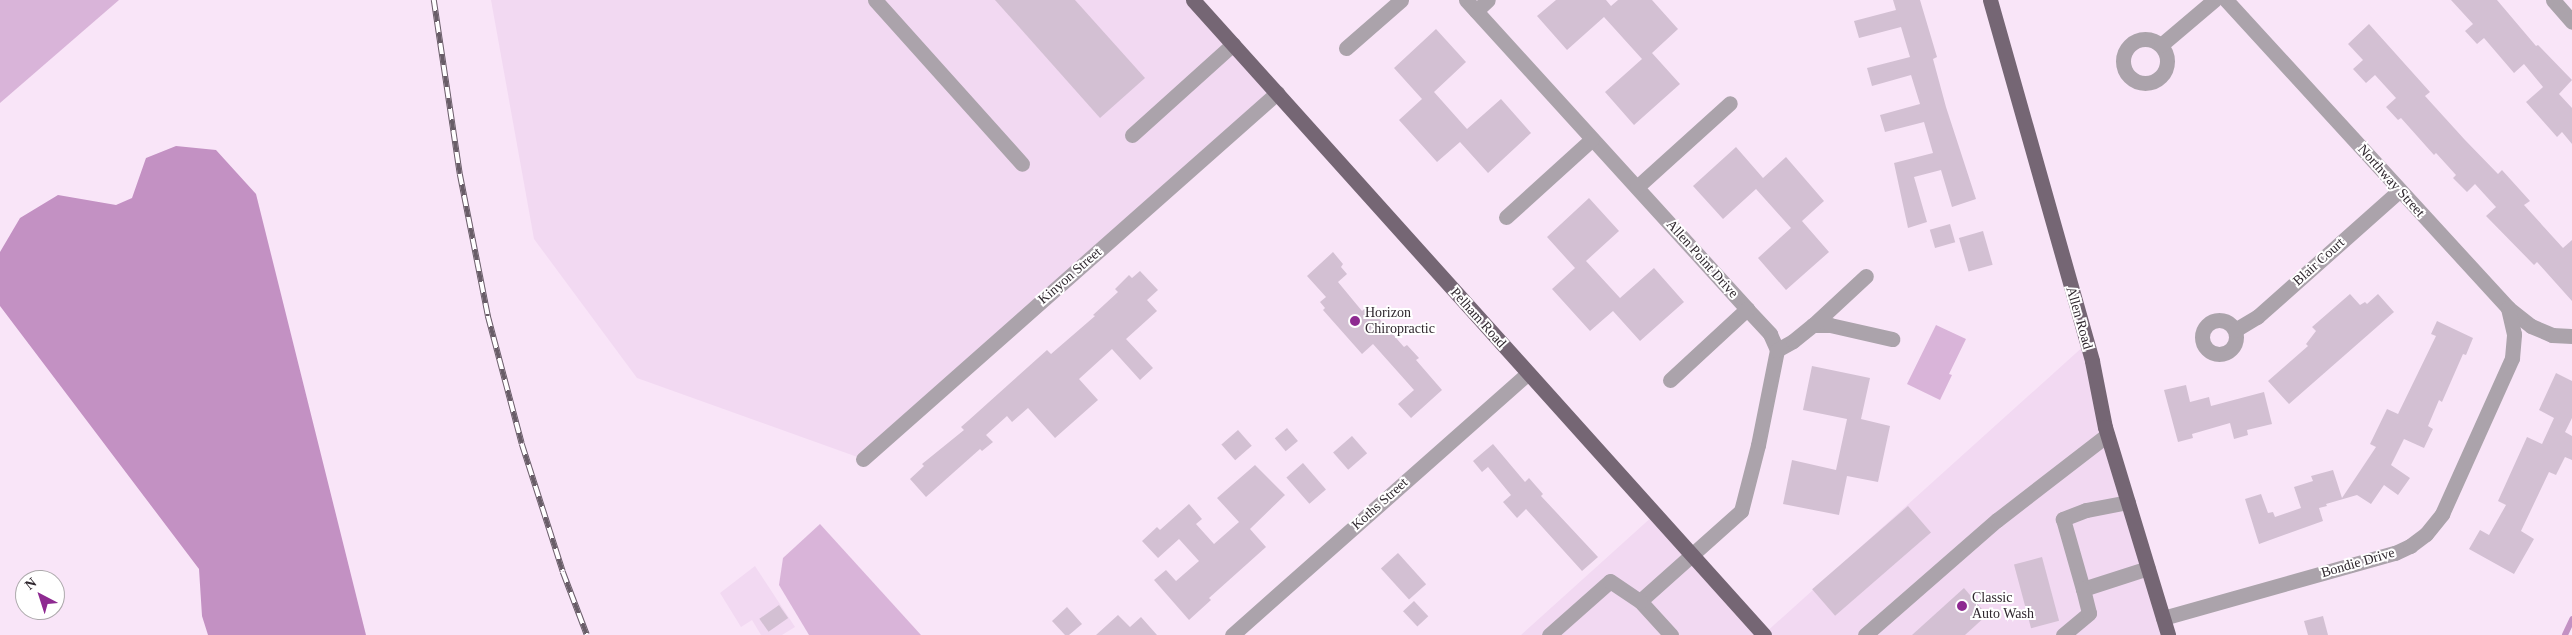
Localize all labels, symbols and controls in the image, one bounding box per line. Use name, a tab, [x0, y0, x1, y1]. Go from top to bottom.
street label: Northway Street	[2354, 141, 2428, 221]
street label: Allen Point Drive	[1662, 216, 1742, 302]
street label: Blair Court	[2290, 235, 2348, 289]
street label: Kinyon Street	[1035, 244, 1105, 308]
street label: Pelham Road	[1447, 284, 1509, 352]
street label: Allen Road	[2062, 285, 2096, 351]
place label: Horizon Chiropractic	[1365, 305, 1435, 338]
marker: Horizon Chiropractic	[1349, 315, 1361, 327]
street label: Koths Street	[1349, 474, 1411, 534]
street label: Bondie Drive	[2319, 544, 2397, 582]
north arrow	[15, 570, 65, 620]
text: N	[22, 575, 39, 593]
place label: Classic Auto Wash	[1972, 590, 2034, 622]
marker: Classic Auto Wash	[1956, 600, 1968, 612]

